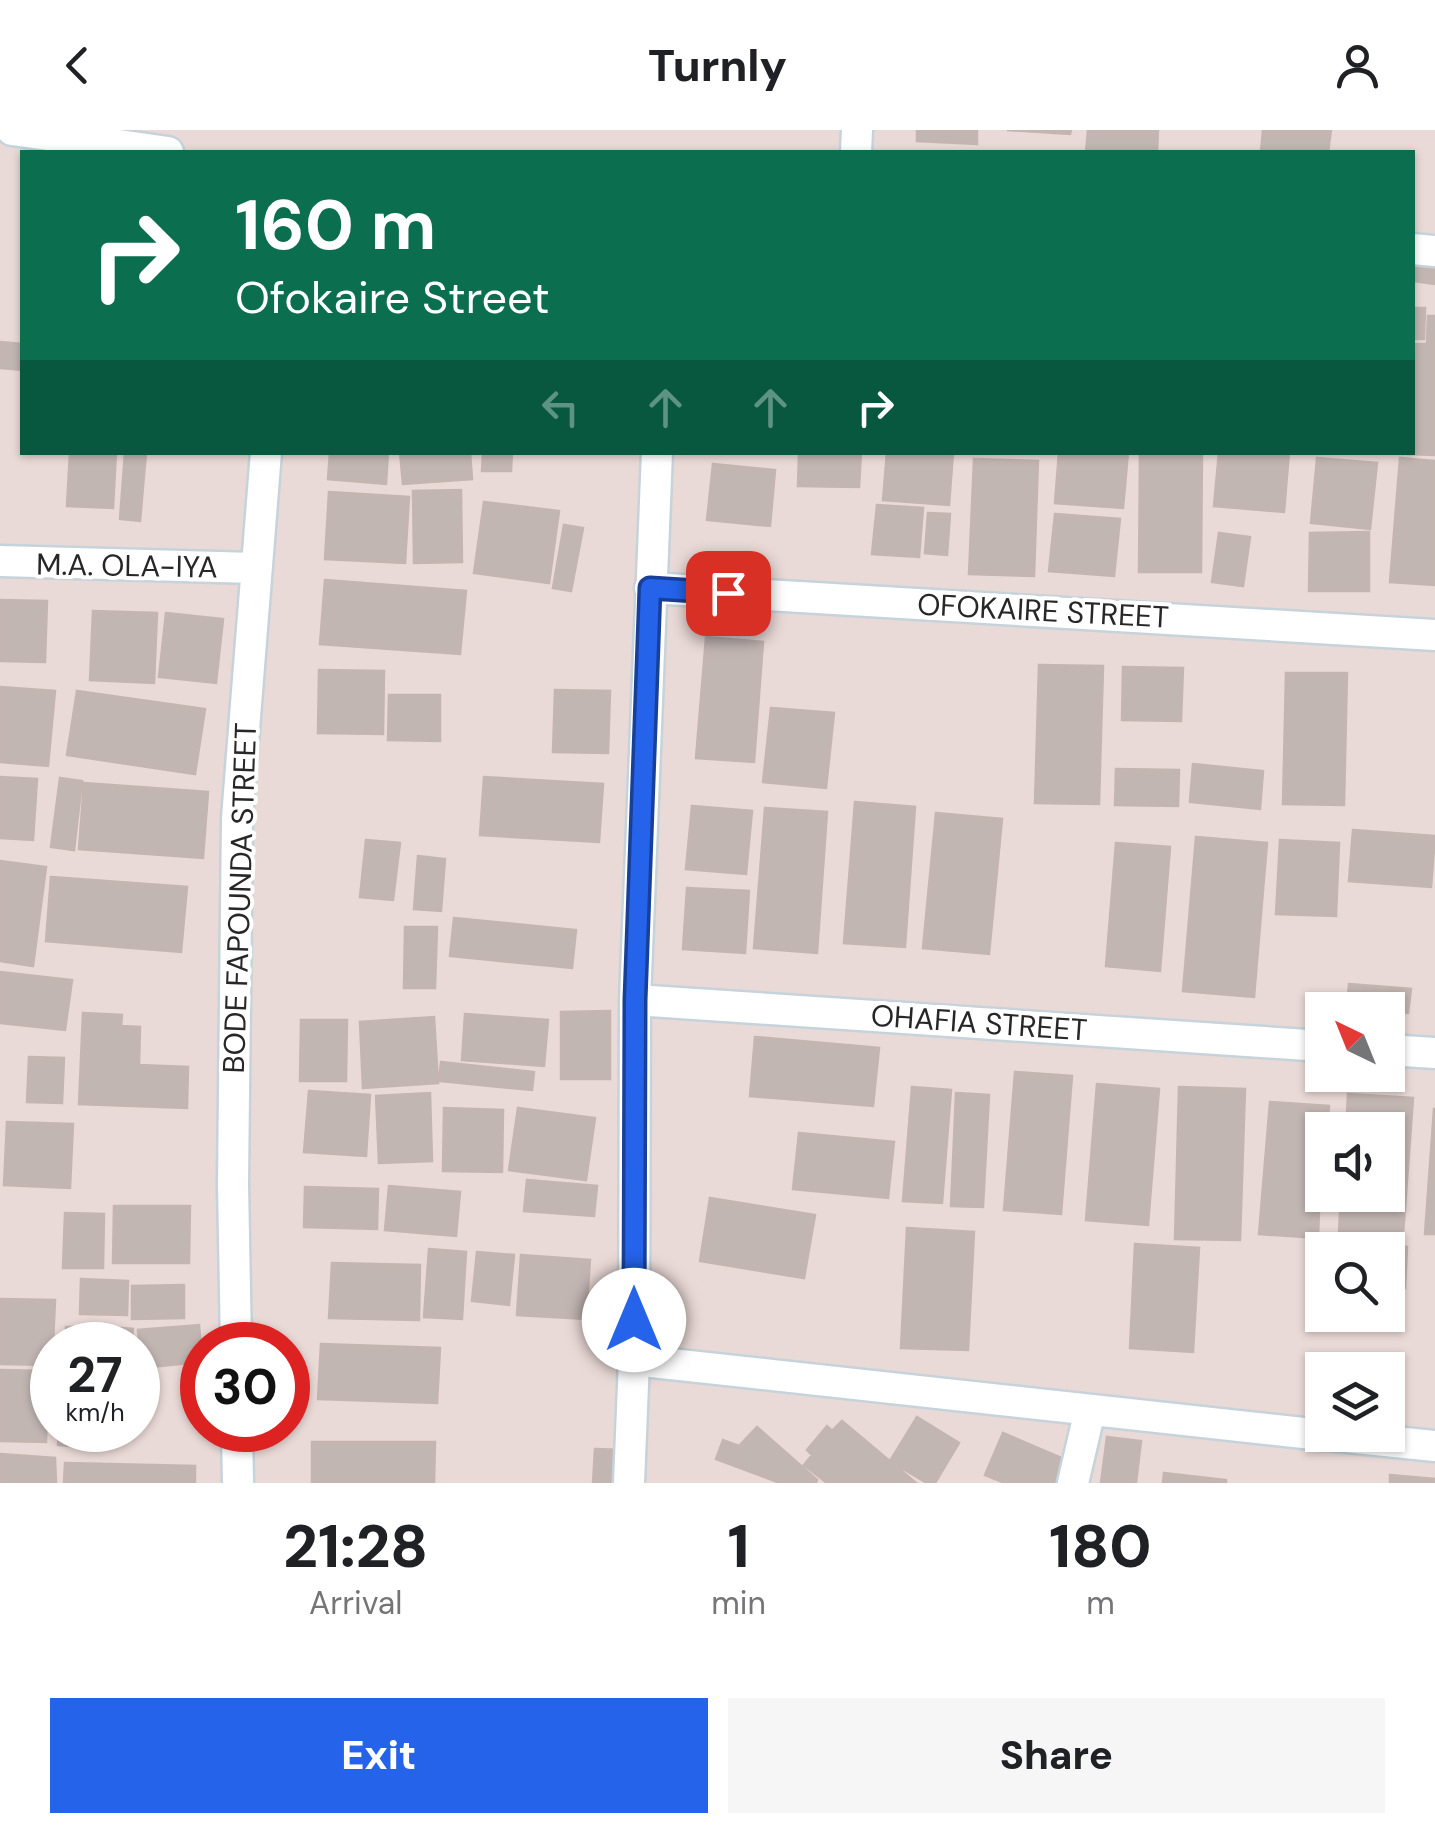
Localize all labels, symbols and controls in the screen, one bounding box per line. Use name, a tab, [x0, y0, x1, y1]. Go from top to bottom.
text: Turnly	[648, 36, 787, 95]
icon: back	[50, 38, 105, 93]
icon: person	[1330, 38, 1385, 93]
text: 160 m	[235, 180, 436, 271]
icon: right	[70, 190, 200, 320]
text: Ofokaire Street	[235, 268, 550, 327]
icon: left	[533, 380, 588, 435]
icon: ahead	[638, 380, 693, 435]
icon: ahead	[743, 380, 798, 435]
icon: right	[848, 380, 903, 435]
street label: M.A. OLA-IYA	[36, 544, 218, 587]
pin	[686, 551, 771, 636]
icon: arrive	[701, 566, 756, 621]
street label: OFOKAIRE STREET	[916, 584, 1170, 637]
street label: BODE FAPOUNDA STREET	[214, 722, 265, 1074]
north arrow	[1305, 992, 1405, 1092]
map controls	[1305, 992, 1405, 1452]
street label: OHAFIA STREET	[870, 995, 1089, 1050]
button: sound	[1305, 1112, 1405, 1212]
button: search	[1305, 1232, 1405, 1332]
position arrow	[582, 1268, 686, 1372]
speed limit sign: 30	[180, 1322, 310, 1452]
text: 27	[67, 1342, 123, 1408]
button: layers	[1305, 1352, 1405, 1452]
text: km/h	[65, 1396, 125, 1429]
text: 21:28	[283, 1507, 428, 1586]
text: 1	[728, 1507, 750, 1586]
text: 180	[1049, 1507, 1152, 1586]
text: Arrival	[309, 1582, 402, 1624]
text: min	[711, 1582, 766, 1624]
text: m	[1086, 1582, 1115, 1624]
button: Exit	[50, 1698, 708, 1813]
button: Share	[728, 1698, 1385, 1813]

